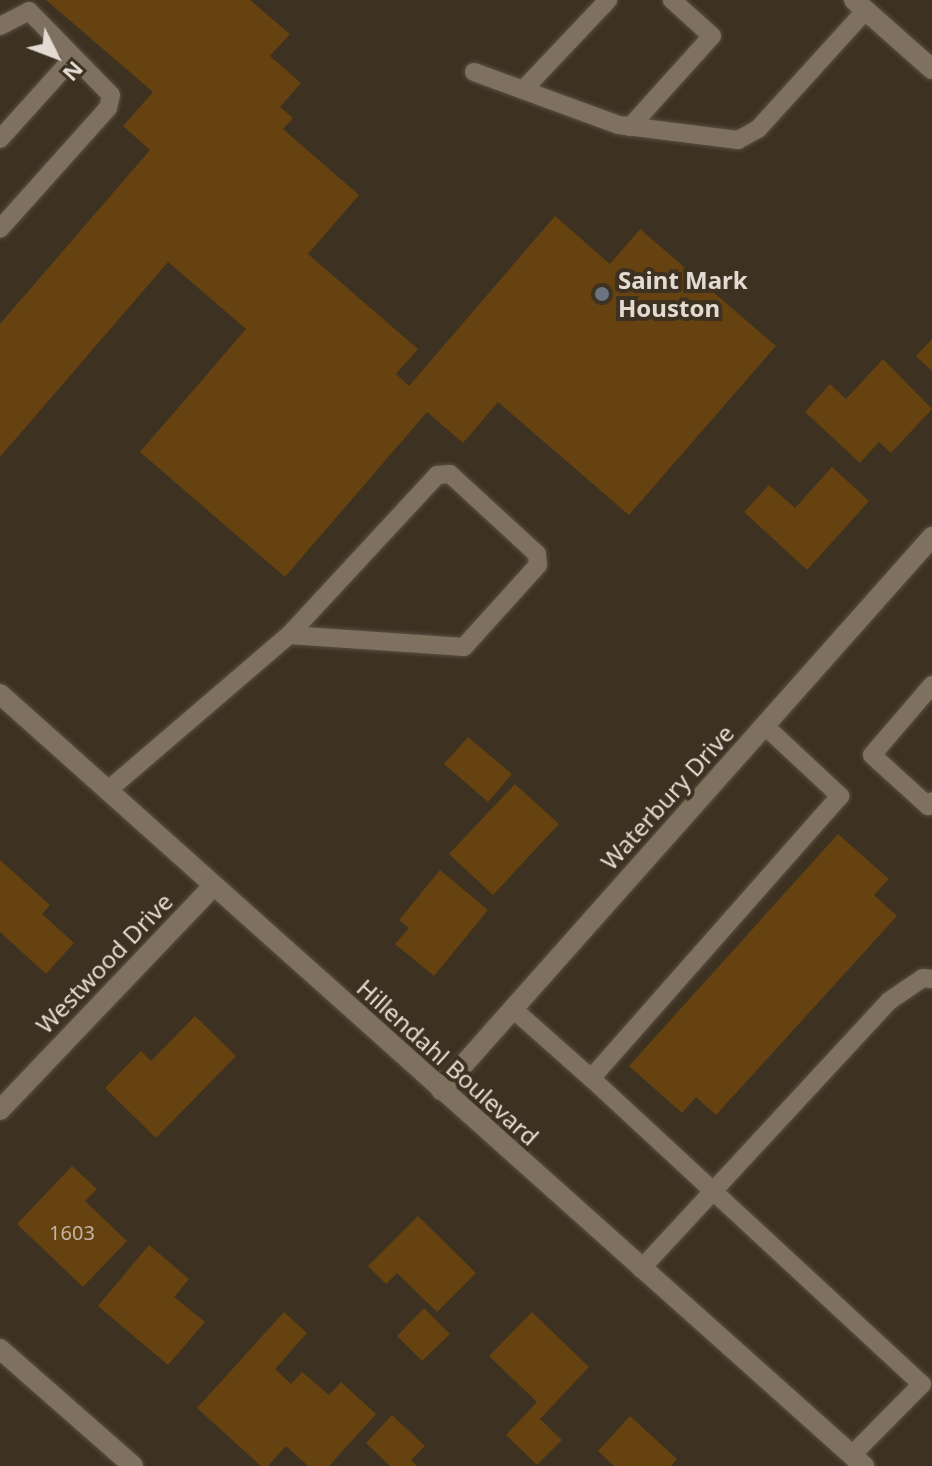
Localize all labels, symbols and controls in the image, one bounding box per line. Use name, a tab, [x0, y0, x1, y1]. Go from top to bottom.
north arrow	[16, 16, 96, 96]
text: N	[57, 55, 91, 89]
place label: Saint Mark Houston	[618, 266, 748, 322]
marker: Saint Mark Houston	[593, 285, 611, 303]
street label: Waterbury Drive	[594, 719, 740, 875]
street label: Westwood Drive	[30, 887, 178, 1039]
street label: Hillendahl Boulevard	[351, 973, 545, 1151]
house number: 1603	[49, 1220, 95, 1244]

